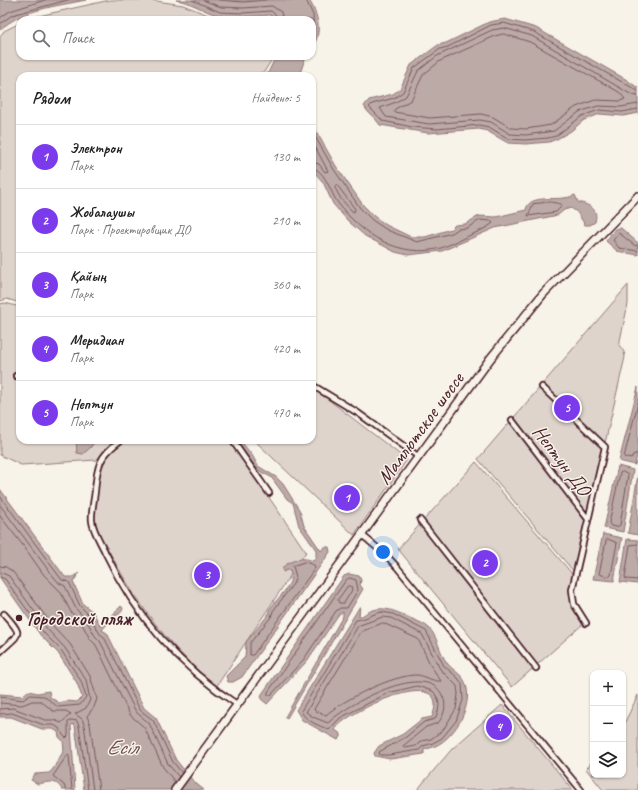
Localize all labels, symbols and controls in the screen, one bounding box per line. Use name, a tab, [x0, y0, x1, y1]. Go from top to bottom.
search box	[16, 16, 316, 60]
icon: search	[30, 27, 52, 49]
text: Поиск	[62, 29, 94, 48]
text: Рядом	[32, 88, 70, 109]
text: Найдено: 5	[252, 90, 300, 106]
text: Электрон	[70, 139, 122, 158]
text: 1	[42, 149, 48, 165]
text: 130 m	[272, 149, 300, 165]
text: Парк	[70, 158, 93, 174]
text: Жобалаушы	[70, 203, 134, 222]
text: 2	[42, 213, 48, 229]
text: 210 m	[272, 213, 300, 229]
text: Парк · Проектировщик ДО	[70, 222, 190, 238]
text: Қайың	[70, 267, 106, 286]
text: 3	[42, 277, 48, 293]
text: 360 m	[272, 277, 300, 293]
text: Парк	[70, 286, 93, 302]
text: Меридиан	[70, 331, 124, 350]
text: 4	[42, 341, 48, 357]
text: 420 m	[272, 341, 300, 357]
text: Парк	[70, 350, 93, 366]
street label: Мамлютское шоссе	[371, 366, 470, 489]
pin: 5	[554, 393, 580, 423]
text: Нептун	[70, 395, 113, 414]
text: 5	[42, 405, 48, 421]
text: 470 m	[272, 405, 300, 421]
text: Парк	[70, 414, 93, 430]
street label: Нептун ДО	[527, 420, 598, 502]
pin: 1	[334, 483, 360, 513]
your location	[373, 542, 393, 562]
pin: 2	[472, 548, 498, 578]
pin: 3	[194, 560, 220, 590]
place label: Городской пляж	[27, 606, 135, 631]
marker: Городской пляж	[14, 613, 24, 623]
map controls	[590, 670, 626, 778]
button: +	[590, 670, 626, 706]
button: −	[590, 706, 626, 742]
pin: 4	[486, 712, 512, 742]
water label: Есіл	[107, 734, 141, 760]
button: layers	[590, 742, 626, 778]

